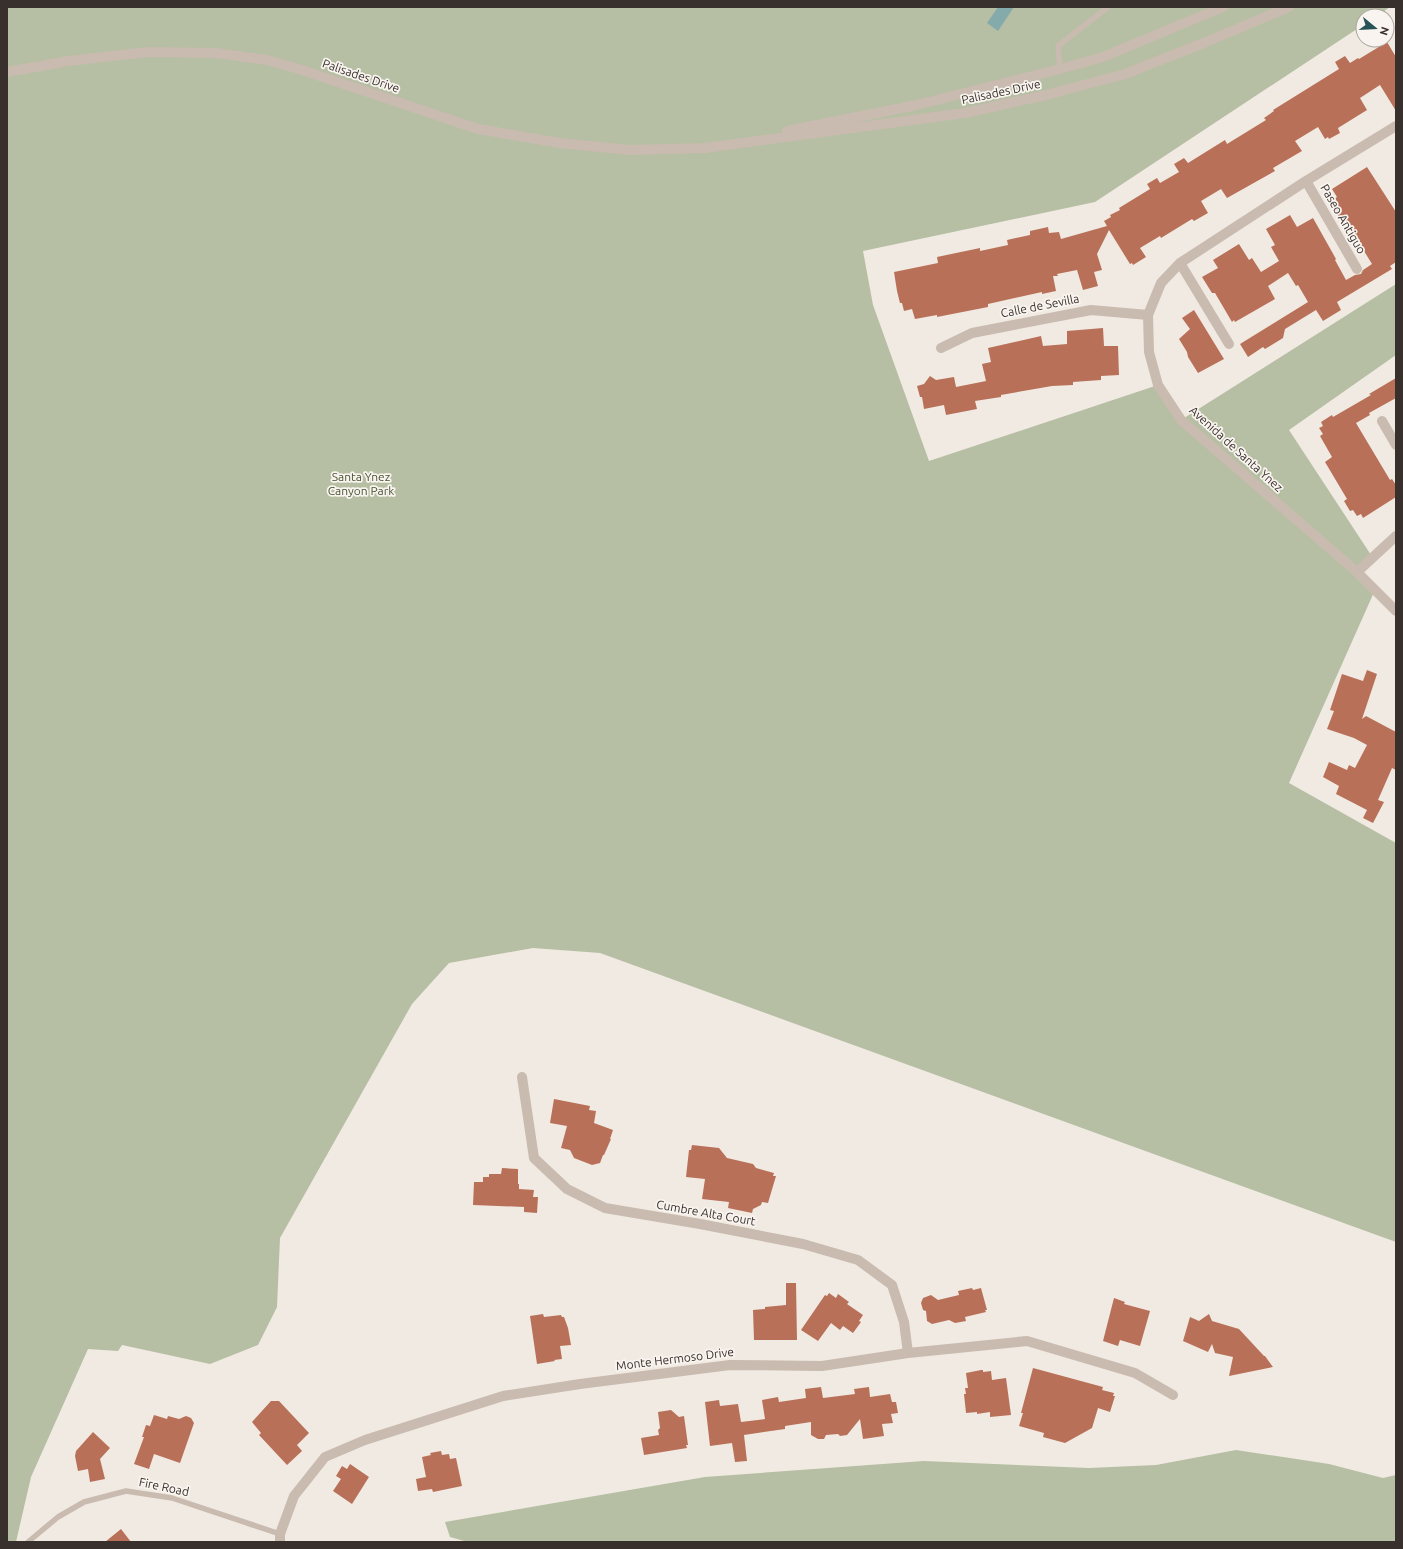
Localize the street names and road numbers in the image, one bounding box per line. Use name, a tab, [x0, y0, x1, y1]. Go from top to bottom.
street label: Palisades Drive	[321, 56, 401, 95]
street label: Palisades Drive	[960, 77, 1042, 106]
street label: Paseo Antiguo	[1318, 182, 1369, 256]
street label: Calle de Sevilla	[1000, 292, 1080, 319]
street label: Avenida de Santa Ynez	[1187, 403, 1286, 494]
street label: Cumbre Alta Court	[656, 1197, 757, 1228]
street label: Monte Hermoso Drive	[615, 1345, 735, 1372]
street label: Fire Road	[138, 1475, 190, 1498]

